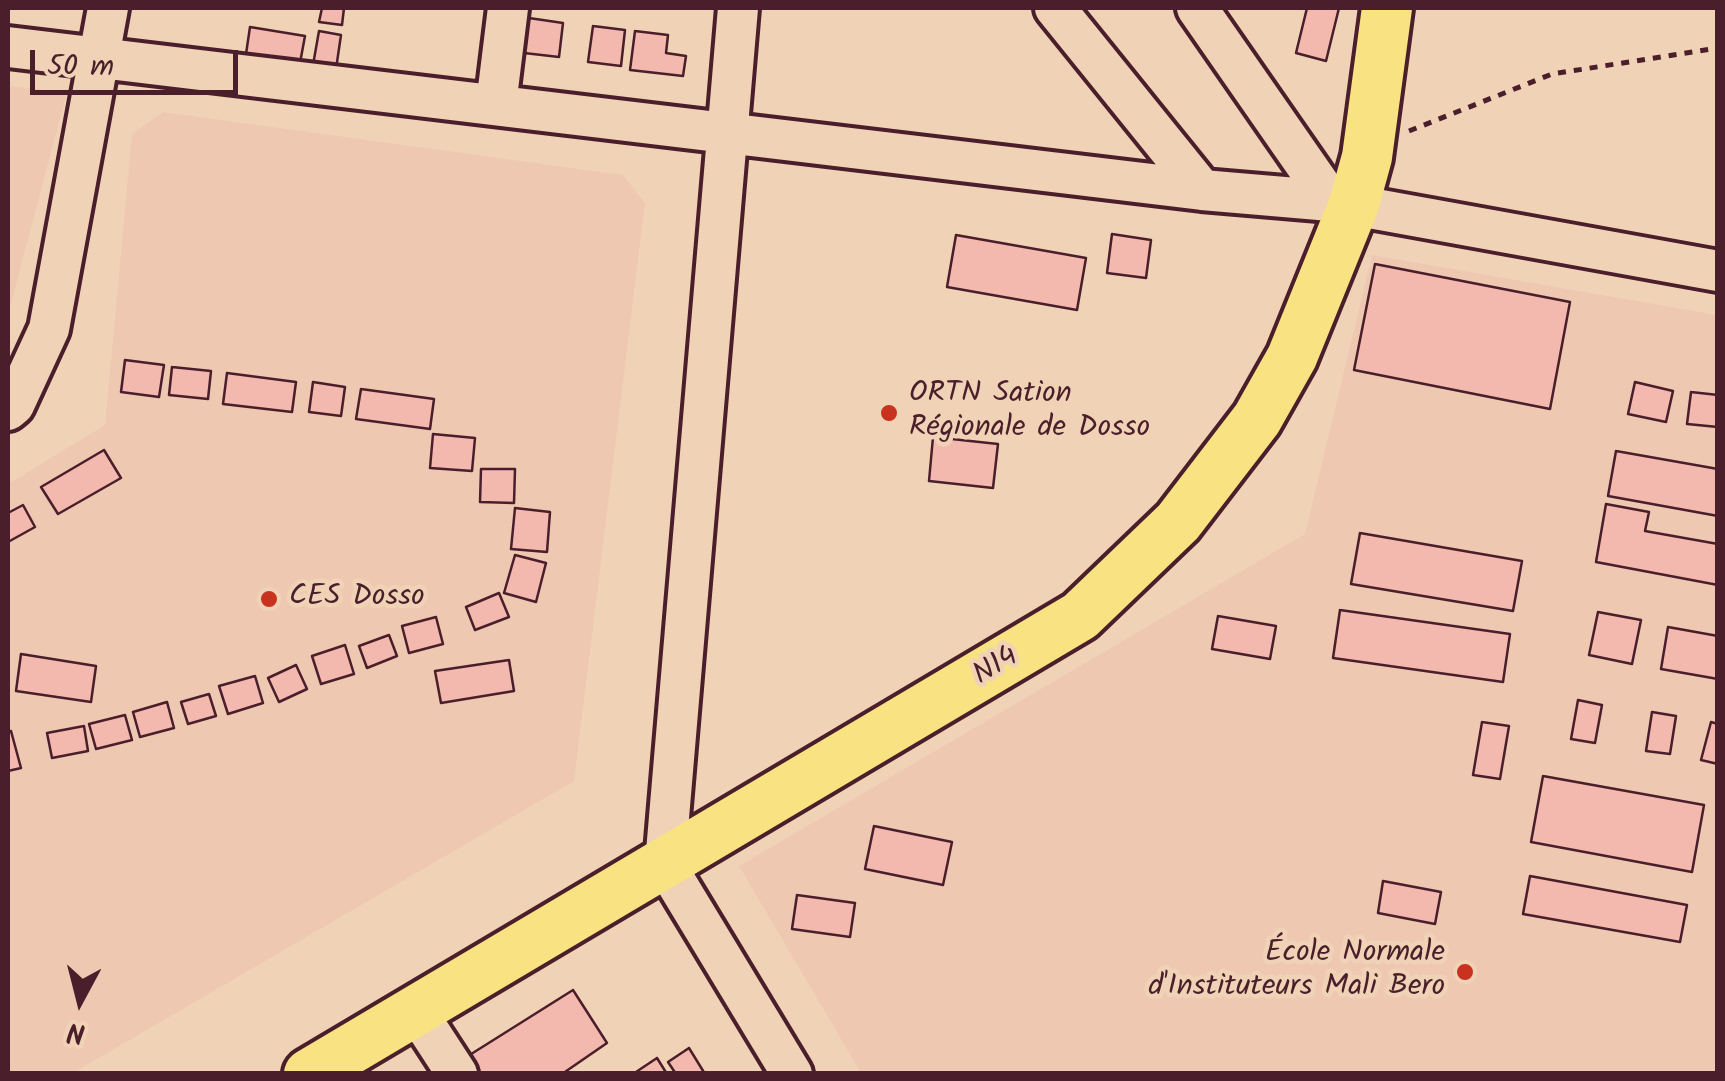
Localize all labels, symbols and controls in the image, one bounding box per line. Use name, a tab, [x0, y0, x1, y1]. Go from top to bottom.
scale bar	[35, 30, 242, 92]
text: 50 m	[47, 43, 114, 91]
place label: ORTN Sation Régionale de Dosso	[909, 378, 1150, 448]
marker: ORTN Sation Régionale de Dosso	[878, 402, 900, 424]
place label: CES Dosso	[289, 581, 425, 617]
marker: CES Dosso	[258, 588, 280, 610]
street label: N14	[968, 640, 1026, 696]
place label: École Normale d'Instituteurs Mali Bero	[1148, 937, 1445, 1008]
north arrow	[30, 951, 130, 1051]
marker: École Normale d'Instituteurs Mali Bero	[1454, 961, 1476, 983]
text: N	[65, 1008, 88, 1055]

